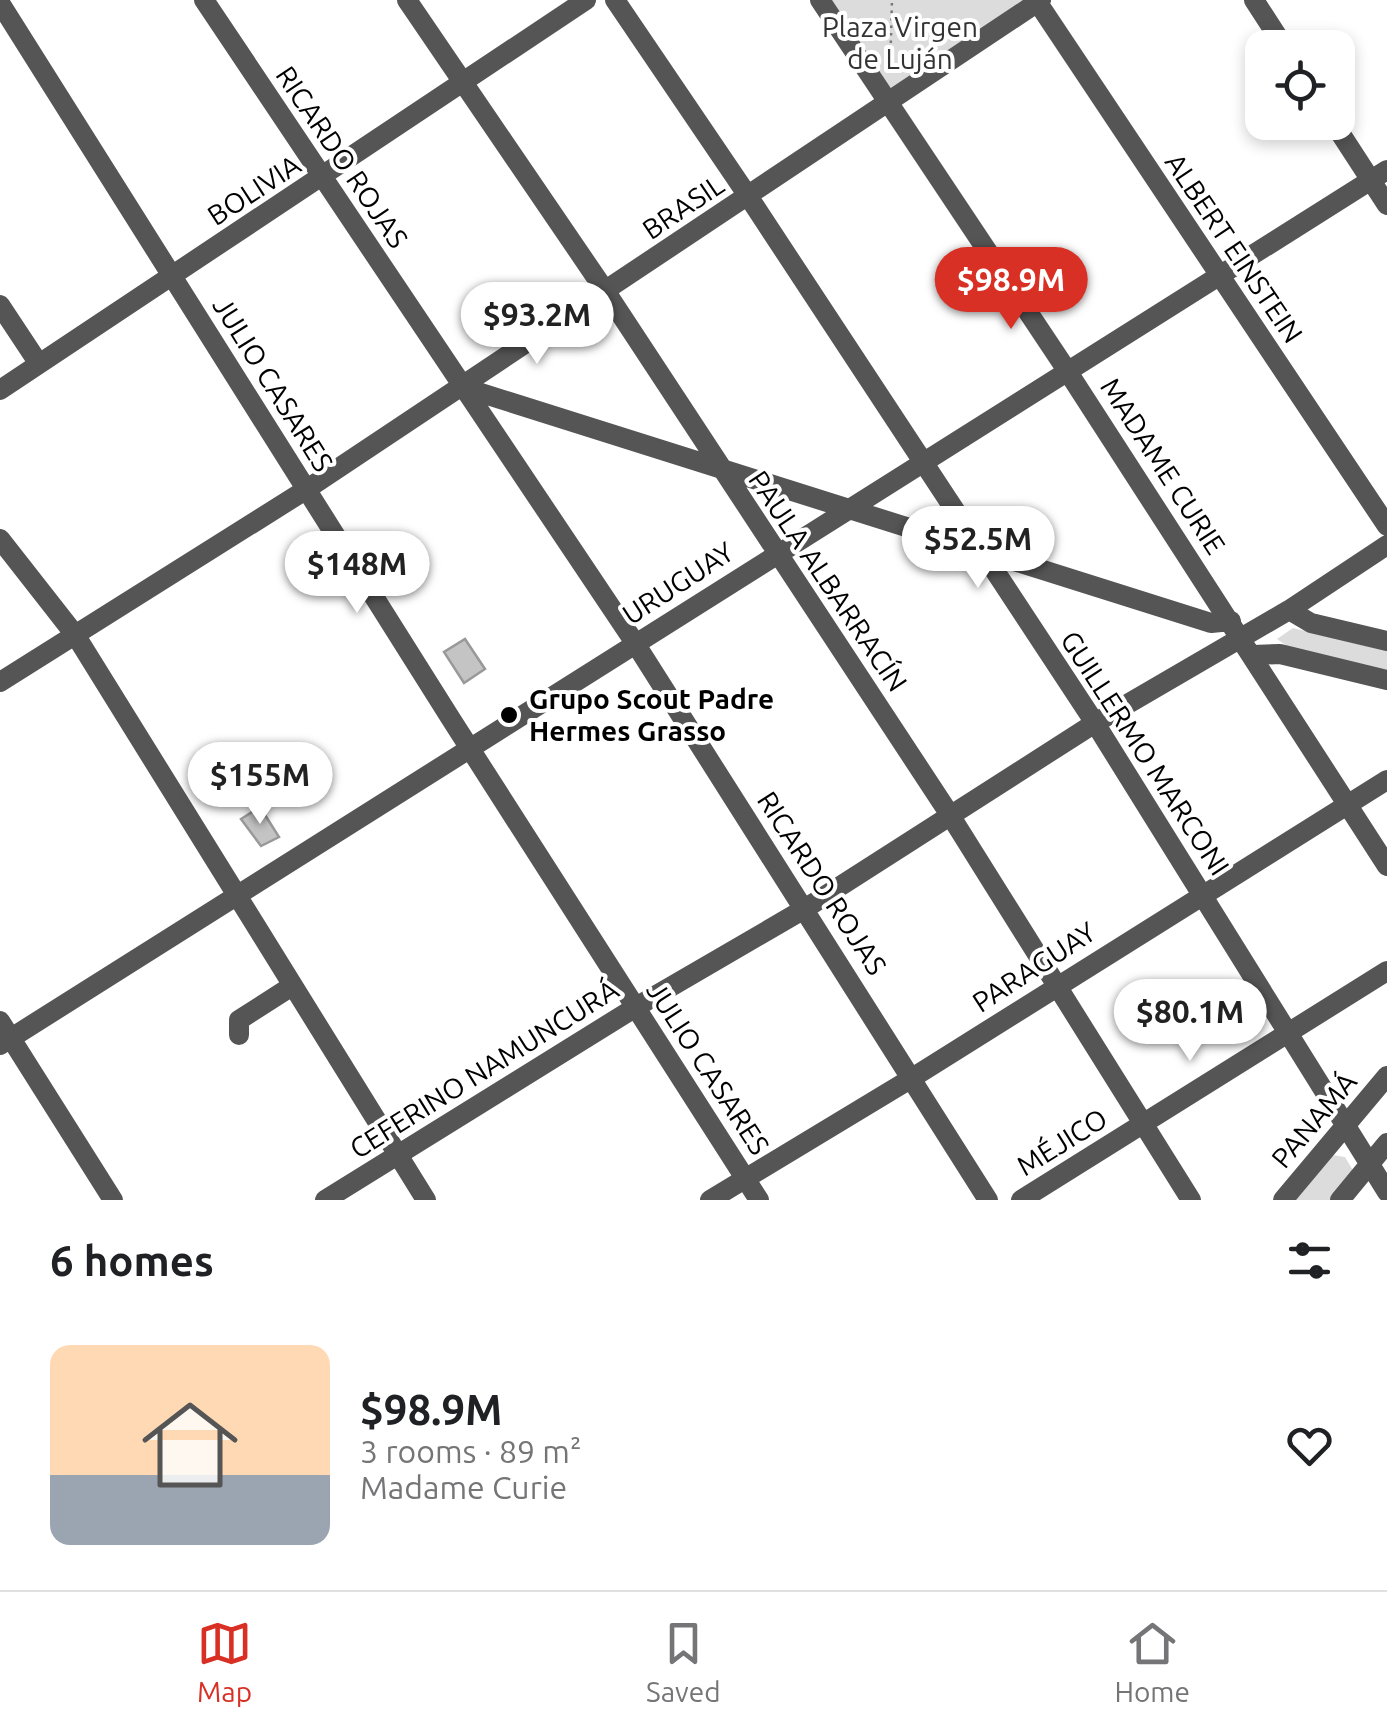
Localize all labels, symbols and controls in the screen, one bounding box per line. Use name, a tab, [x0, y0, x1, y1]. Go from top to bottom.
park label: Plaza Virgen de Luján	[822, 11, 978, 74]
map controls	[1245, 30, 1355, 140]
button: locate	[1245, 30, 1355, 140]
street label: RICARDO ROJAS	[270, 60, 414, 253]
street label: ALBERT EINSTEIN	[1160, 147, 1309, 348]
street label: BOLIVIA	[202, 148, 306, 231]
street label: BRASIL	[636, 168, 729, 245]
pin: $98.9M	[930, 247, 1092, 332]
text: $98.9M	[957, 261, 1065, 297]
pin: $93.2M	[456, 282, 618, 367]
street label: JULIO CASARES	[207, 291, 339, 477]
text: $93.2M	[483, 296, 591, 332]
street label: MADAME CURIE	[1095, 372, 1232, 559]
street label: PAULA ALBARRACÍN	[743, 464, 914, 697]
pin: $52.5M	[897, 506, 1059, 591]
text: $52.5M	[924, 520, 1032, 556]
pin: $148M	[287, 531, 427, 616]
street label: URUGUAY	[617, 535, 739, 630]
text: $148M	[307, 545, 407, 581]
street label: GUILLERMO MARCONI	[1055, 625, 1236, 880]
place label: Grupo Scout Padre Hermes Grasso	[529, 683, 774, 746]
marker: Grupo Scout Padre Hermes Grasso	[498, 704, 520, 726]
pin: $155M	[190, 742, 330, 827]
text: $155M	[210, 756, 310, 792]
street label: RICARDO ROJAS	[752, 785, 893, 980]
street label: PARAGUAY	[967, 915, 1101, 1018]
street label: CEFERINO NAMUNCURÁ	[343, 972, 624, 1164]
street label: JULIO CASARES	[641, 976, 776, 1160]
pin: $80.1M	[1109, 979, 1271, 1064]
text: $80.1M	[1136, 993, 1244, 1029]
street label: PANAMÁ	[1264, 1065, 1362, 1173]
street label: MÉJICO	[1011, 1101, 1112, 1181]
icon: filters	[1282, 1233, 1337, 1288]
text: 6 homes	[50, 1237, 214, 1284]
icon: home	[130, 1385, 250, 1505]
text: $98.9M	[360, 1386, 502, 1433]
icon: heart	[1282, 1418, 1337, 1473]
text: 3 rooms · 89 m²	[360, 1433, 581, 1469]
text: Madame Curie	[360, 1469, 567, 1505]
tab: Map	[197, 1616, 252, 1707]
tab: Saved	[646, 1616, 721, 1707]
tab: Home	[1114, 1616, 1190, 1707]

